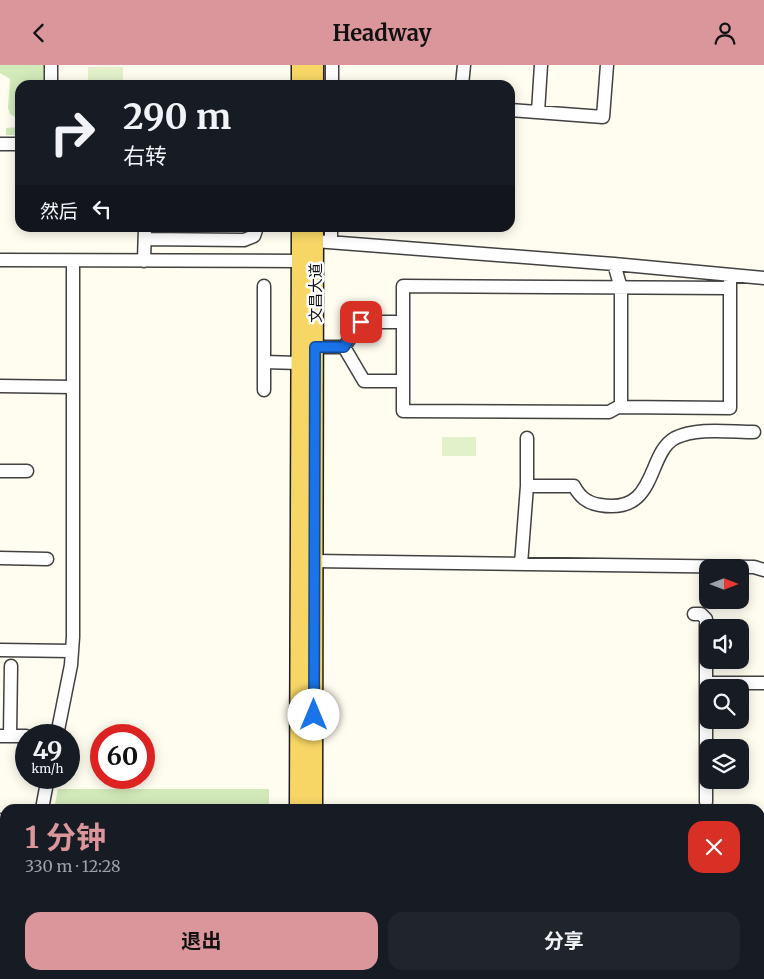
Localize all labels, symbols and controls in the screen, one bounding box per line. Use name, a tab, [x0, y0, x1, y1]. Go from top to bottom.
icon: back	[25, 19, 53, 47]
text: Headway	[332, 19, 432, 47]
icon: person	[711, 19, 739, 47]
text: 290 m	[123, 95, 231, 139]
icon: right	[40, 100, 105, 165]
text: 右转	[123, 142, 167, 170]
icon: left	[88, 195, 116, 223]
text: 然后	[40, 199, 78, 223]
street label: 文昌大道	[306, 263, 325, 323]
pin	[340, 301, 382, 343]
icon: arrive	[347, 308, 375, 336]
north arrow	[699, 559, 749, 609]
map controls	[699, 559, 749, 789]
button: sound	[699, 619, 749, 669]
button: search	[699, 679, 749, 729]
position arrow	[287, 688, 339, 740]
speed limit sign: 60	[90, 724, 155, 789]
text: 49	[33, 734, 62, 766]
button: layers	[699, 739, 749, 789]
text: km/h	[32, 761, 63, 776]
text: 1 分钟	[25, 818, 106, 856]
button: close	[688, 821, 740, 873]
text: 330 m · 12:28	[25, 856, 120, 876]
button: 退出	[25, 912, 378, 970]
button: 分享	[388, 912, 740, 970]

